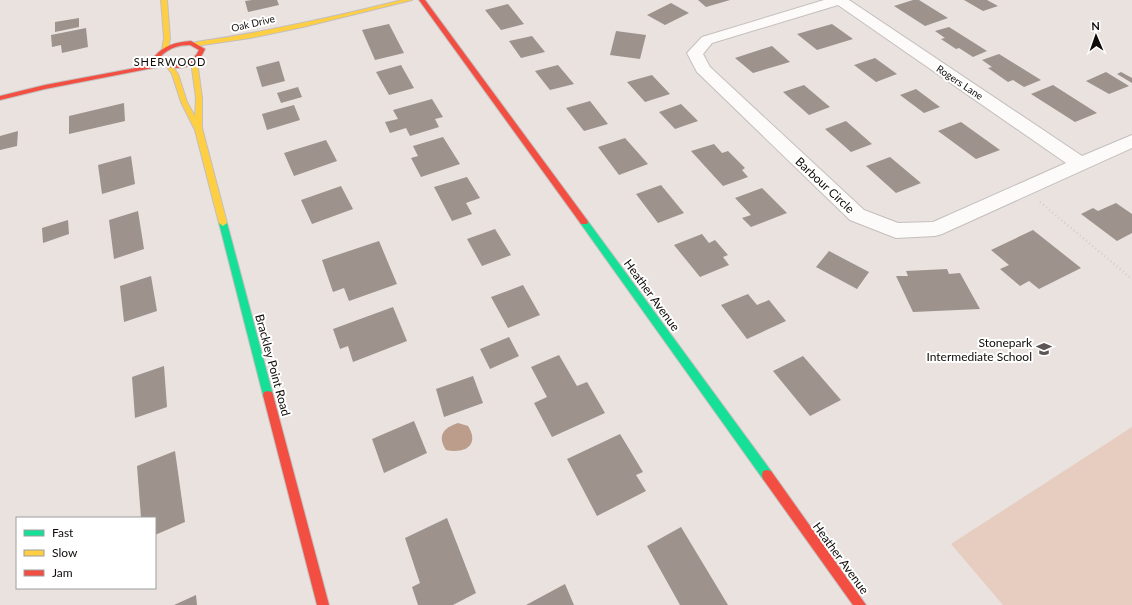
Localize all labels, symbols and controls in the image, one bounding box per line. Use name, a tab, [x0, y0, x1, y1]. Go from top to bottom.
street label: Oak Drive	[230, 12, 276, 34]
north arrow	[1076, 16, 1116, 56]
text: N	[1091, 19, 1100, 32]
district label: SHERWOOD	[134, 55, 206, 68]
street label: Rogers Lane	[934, 62, 986, 102]
street label: Barbour Circle	[792, 154, 858, 216]
street label: Heather Avenue	[621, 256, 683, 334]
street label: Brackley Point Road	[252, 312, 294, 418]
place label: Stonepark Intermediate School	[926, 335, 1033, 364]
school or university icon: Stonepark Intermediate School	[1035, 340, 1053, 358]
legend	[16, 517, 156, 589]
street label: Heather Avenue	[810, 519, 872, 597]
text: Fast	[52, 525, 74, 540]
text: Slow	[52, 545, 78, 560]
text: Jam	[52, 565, 73, 580]

